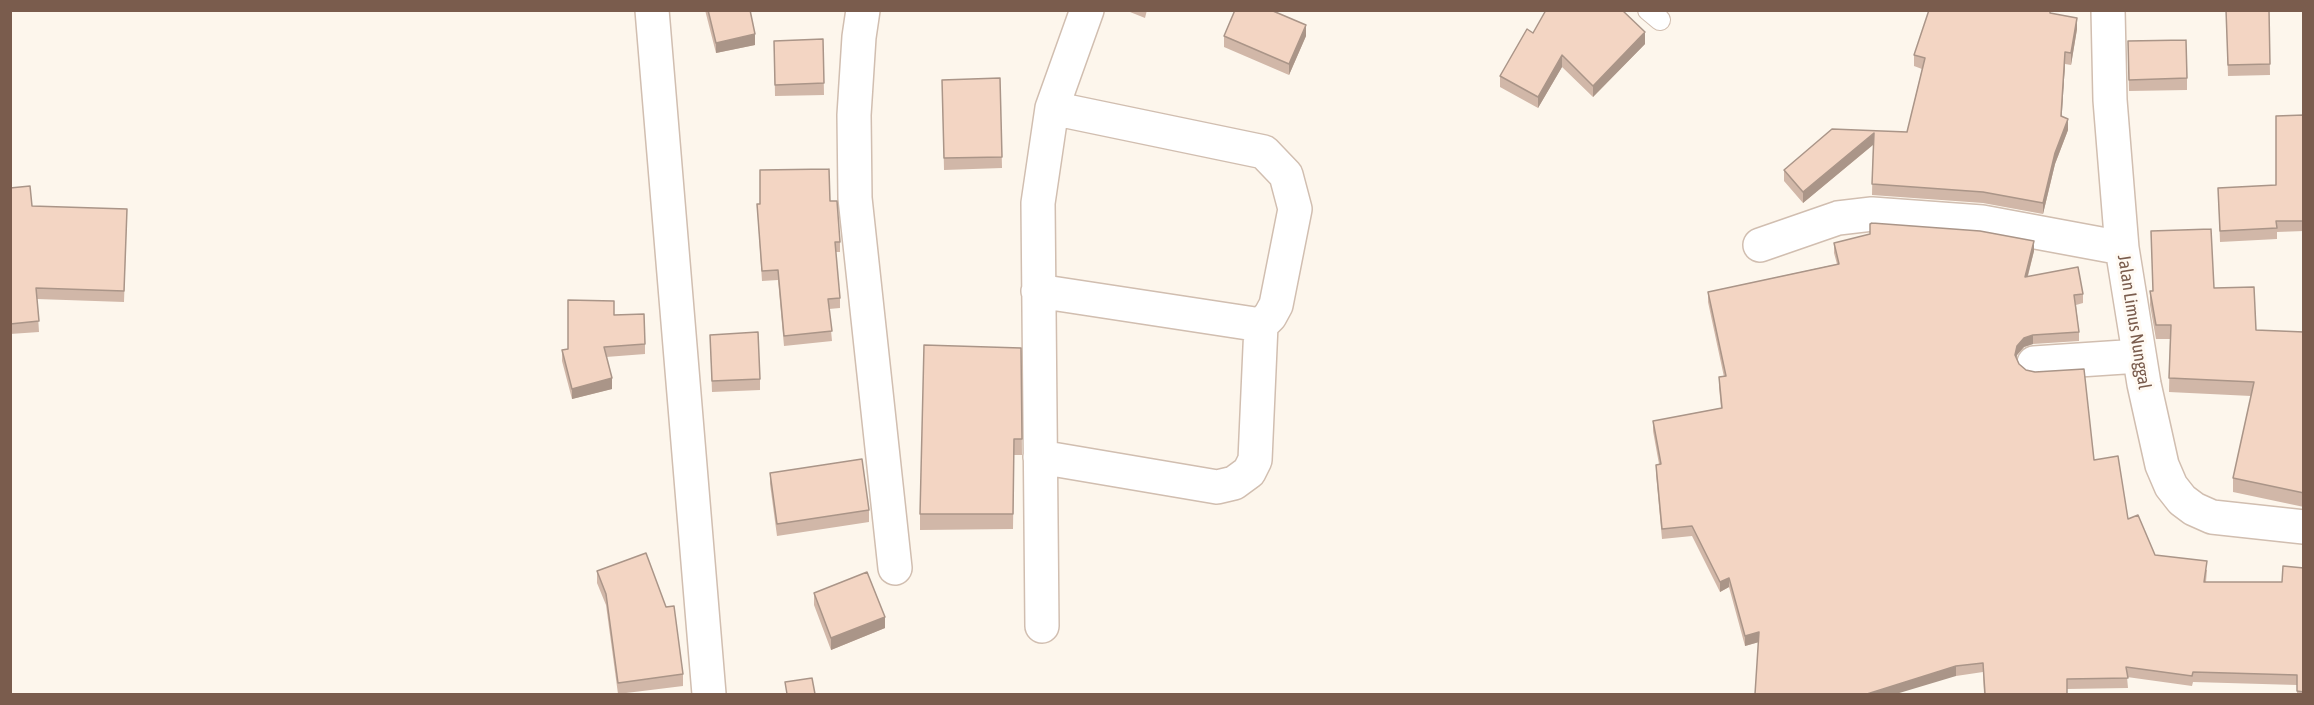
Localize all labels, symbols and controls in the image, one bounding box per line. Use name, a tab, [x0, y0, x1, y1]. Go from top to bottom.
street label: Jalan Limus Nunggal	[2113, 253, 2155, 391]

